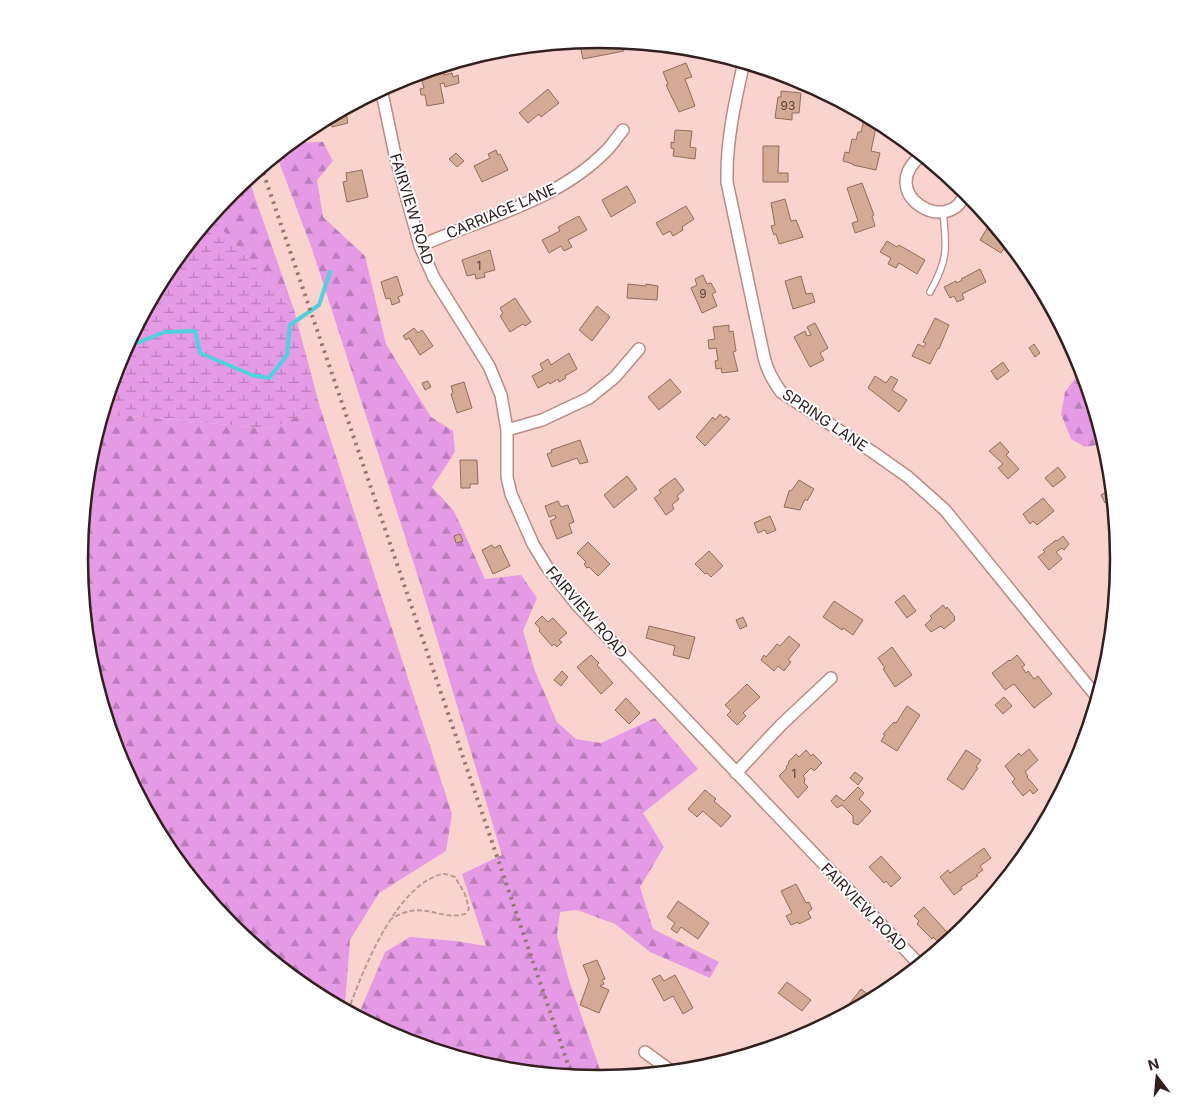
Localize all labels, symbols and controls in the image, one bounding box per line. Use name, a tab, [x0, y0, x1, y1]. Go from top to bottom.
house number: 93	[781, 98, 795, 113]
street label: FAIRVIEW ROAD	[386, 151, 438, 267]
street label: CARRIAGE LANE	[443, 179, 559, 243]
house number: 1	[477, 258, 481, 273]
house number: 9	[699, 286, 707, 301]
street label: SPRING LANE	[779, 385, 871, 455]
street label: FAIRVIEW ROAD	[542, 562, 632, 662]
house number: 1	[792, 766, 796, 781]
street label: FAIRVIEW ROAD	[817, 859, 911, 955]
north arrow	[1132, 1052, 1182, 1102]
text: N	[1146, 1054, 1161, 1074]

